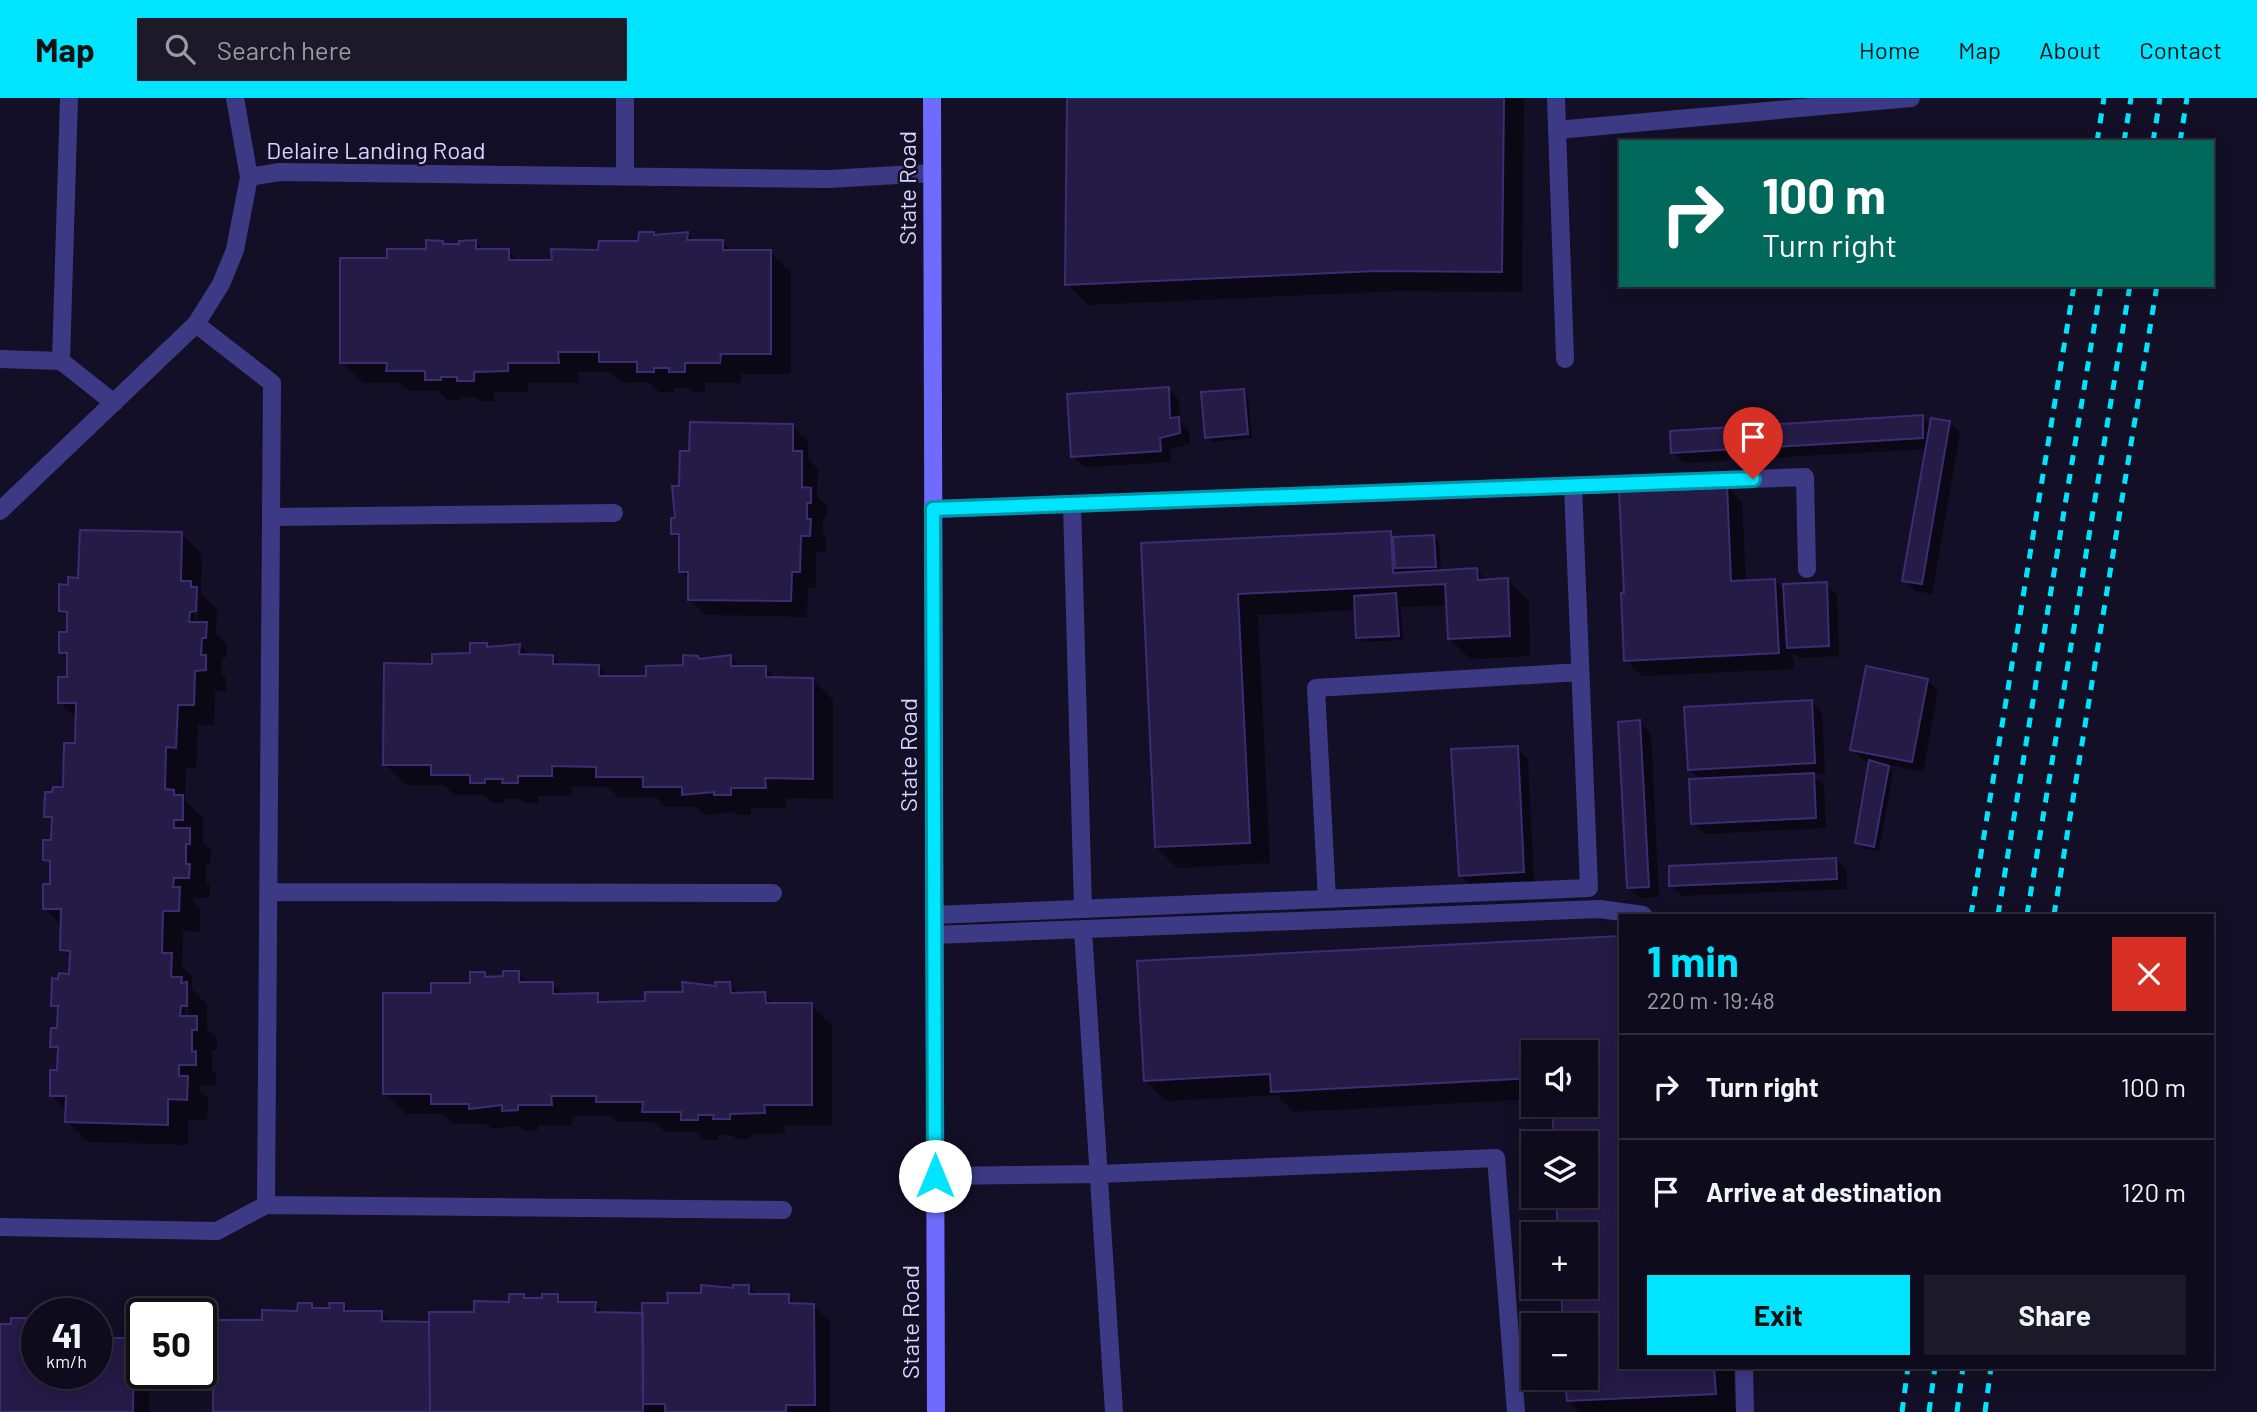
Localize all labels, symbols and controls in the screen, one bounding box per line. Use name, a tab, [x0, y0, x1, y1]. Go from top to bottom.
search box	[137, 18, 627, 81]
text: Map	[35, 29, 95, 69]
icon: search	[161, 30, 199, 68]
text: Search here	[217, 34, 352, 65]
text: Home	[1859, 35, 1920, 64]
text: Map	[1958, 35, 2001, 64]
text: About	[2039, 35, 2101, 64]
text: Contact	[2139, 35, 2222, 64]
street label: State Road	[892, 131, 921, 245]
street label: Delaire Landing Road	[266, 135, 486, 164]
text: 100 m	[1762, 165, 1886, 224]
icon: right	[1647, 168, 1738, 259]
text: Turn right	[1762, 225, 1897, 263]
pin	[1723, 407, 1783, 479]
icon: arrive	[1734, 418, 1772, 456]
street label: State Road	[893, 698, 922, 812]
text: 1 min	[1647, 935, 1739, 985]
button: close	[2112, 937, 2186, 1011]
text: 220 m · 19:48	[1647, 986, 1775, 1014]
map controls	[1521, 1040, 1598, 1390]
button: sound	[1521, 1040, 1598, 1117]
icon: right	[1647, 1068, 1685, 1106]
text: Turn right	[1706, 1071, 1819, 1102]
text: 100 m	[2121, 1071, 2186, 1102]
button: layers	[1521, 1131, 1598, 1208]
position arrow	[898, 1139, 972, 1213]
icon: arrive	[1647, 1173, 1685, 1211]
text: Arrive at destination	[1706, 1176, 1942, 1207]
text: 120 m	[2122, 1176, 2186, 1207]
button: +	[1521, 1222, 1598, 1299]
street label: State Road	[895, 1265, 924, 1379]
button: Exit	[1647, 1275, 1910, 1355]
button: Share	[1924, 1275, 2186, 1355]
speed limit sign: 50	[126, 1298, 217, 1389]
text: 41	[51, 1313, 82, 1355]
button: −	[1521, 1313, 1598, 1390]
text: km/h	[46, 1350, 87, 1372]

